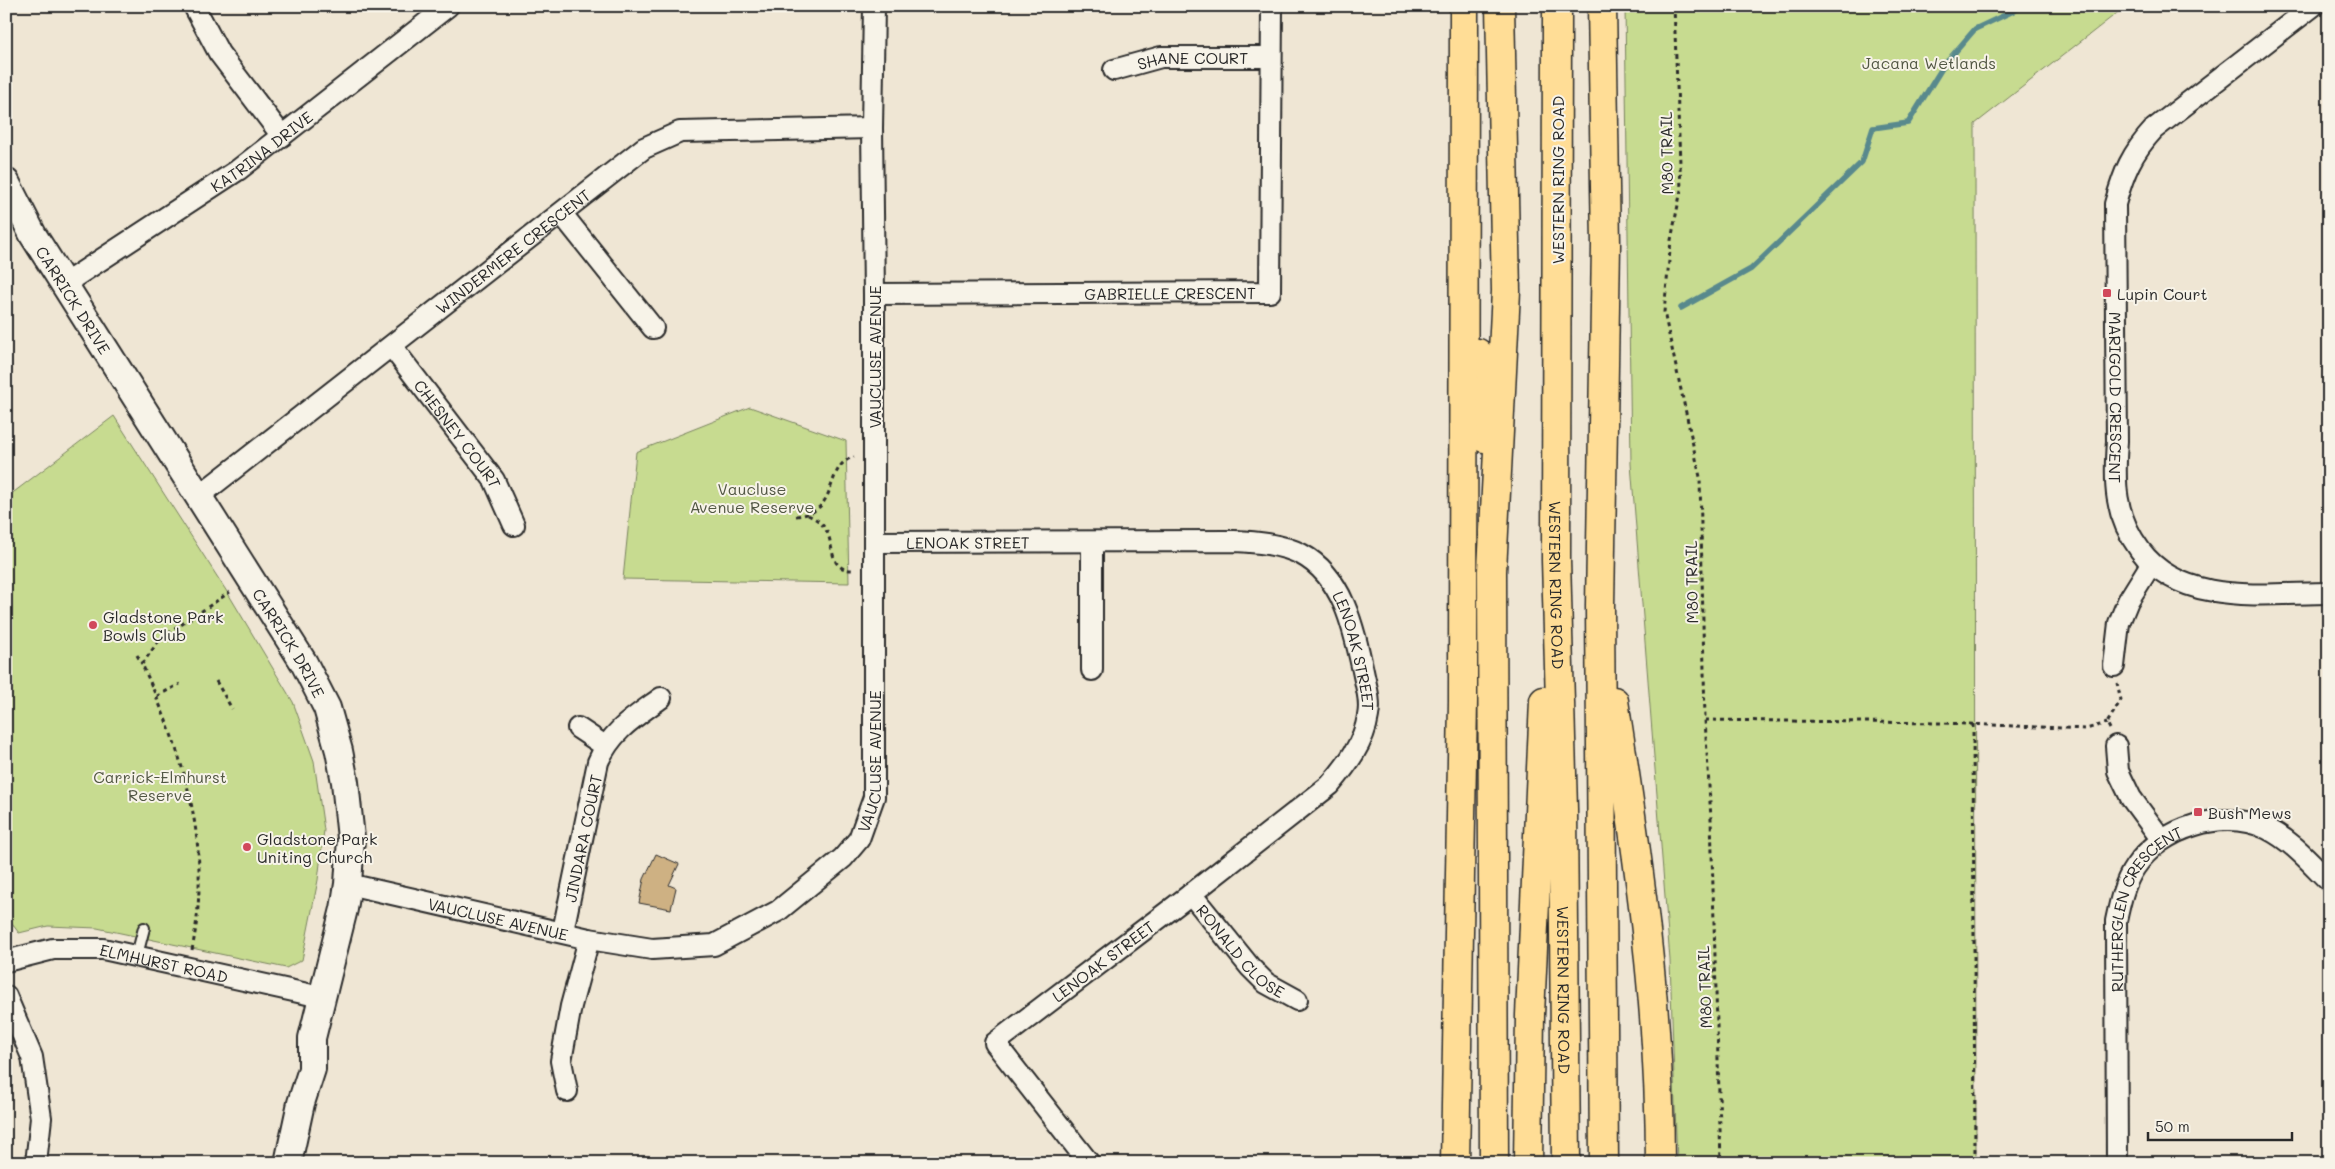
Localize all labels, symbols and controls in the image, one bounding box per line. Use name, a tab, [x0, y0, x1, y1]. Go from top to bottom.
street label: SHANE COURT	[1135, 47, 1248, 74]
park label: Jacana Wetlands	[1862, 52, 1996, 73]
street label: WESTERN RING ROAD	[1547, 96, 1568, 264]
street label: KATRINA DRIVE	[206, 105, 316, 196]
street label: M80 TRAIL	[1655, 111, 1677, 195]
street label: WINDERMERE CRESCENT	[431, 184, 594, 318]
street label: CARRICK DRIVE	[32, 242, 116, 358]
street label: GABRIELLE CRESCENT	[1084, 282, 1256, 303]
place label: Lupin Court	[2117, 283, 2208, 304]
street label: VAUCLUSE AVENUE	[864, 285, 885, 429]
marker: Lupin Court	[2101, 287, 2113, 299]
street label: MARIGOLD CRESCENT	[2105, 312, 2128, 484]
street label: CHESNEY COURT	[410, 375, 507, 491]
park label: Vaucluse Avenue Reserve	[690, 478, 814, 517]
street label: WESTERN RING ROAD	[1545, 501, 1570, 670]
street label: LENOAK STREET	[906, 531, 1030, 552]
street label: M80 TRAIL	[1680, 540, 1702, 624]
street label: CARRICK DRIVE	[249, 584, 330, 701]
street label: LENOAK STREET	[1329, 587, 1379, 711]
place label: Gladstone Park Bowls Club	[103, 606, 223, 645]
marker: Gladstone Park Bowls Club	[87, 619, 99, 631]
street label: VAUCLUSE AVENUE	[852, 690, 885, 835]
park label: Carrick-Elmhurst Reserve	[93, 766, 227, 805]
street label: JINDARA COURT	[559, 772, 606, 904]
place label: Bush Mews	[2208, 802, 2291, 823]
marker: Bush Mews	[2192, 806, 2204, 818]
street label: RUTHERGLEN CRESCENT	[2105, 821, 2185, 992]
place label: Gladstone Park Uniting Church	[257, 828, 377, 867]
marker: Gladstone Park Uniting Church	[241, 841, 253, 853]
street label: VAUCLUSE AVENUE	[426, 892, 570, 944]
street label: RONALD CLOSE	[1193, 899, 1289, 1002]
street label: WESTERN RING ROAD	[1553, 905, 1576, 1074]
street label: LENOAK STREET	[1047, 915, 1159, 1007]
street label: ELMHURST ROAD	[98, 938, 230, 987]
street label: M80 TRAIL	[1692, 945, 1716, 1029]
scale bar	[2148, 1109, 2291, 1141]
text: 50 m	[2155, 1116, 2190, 1136]

